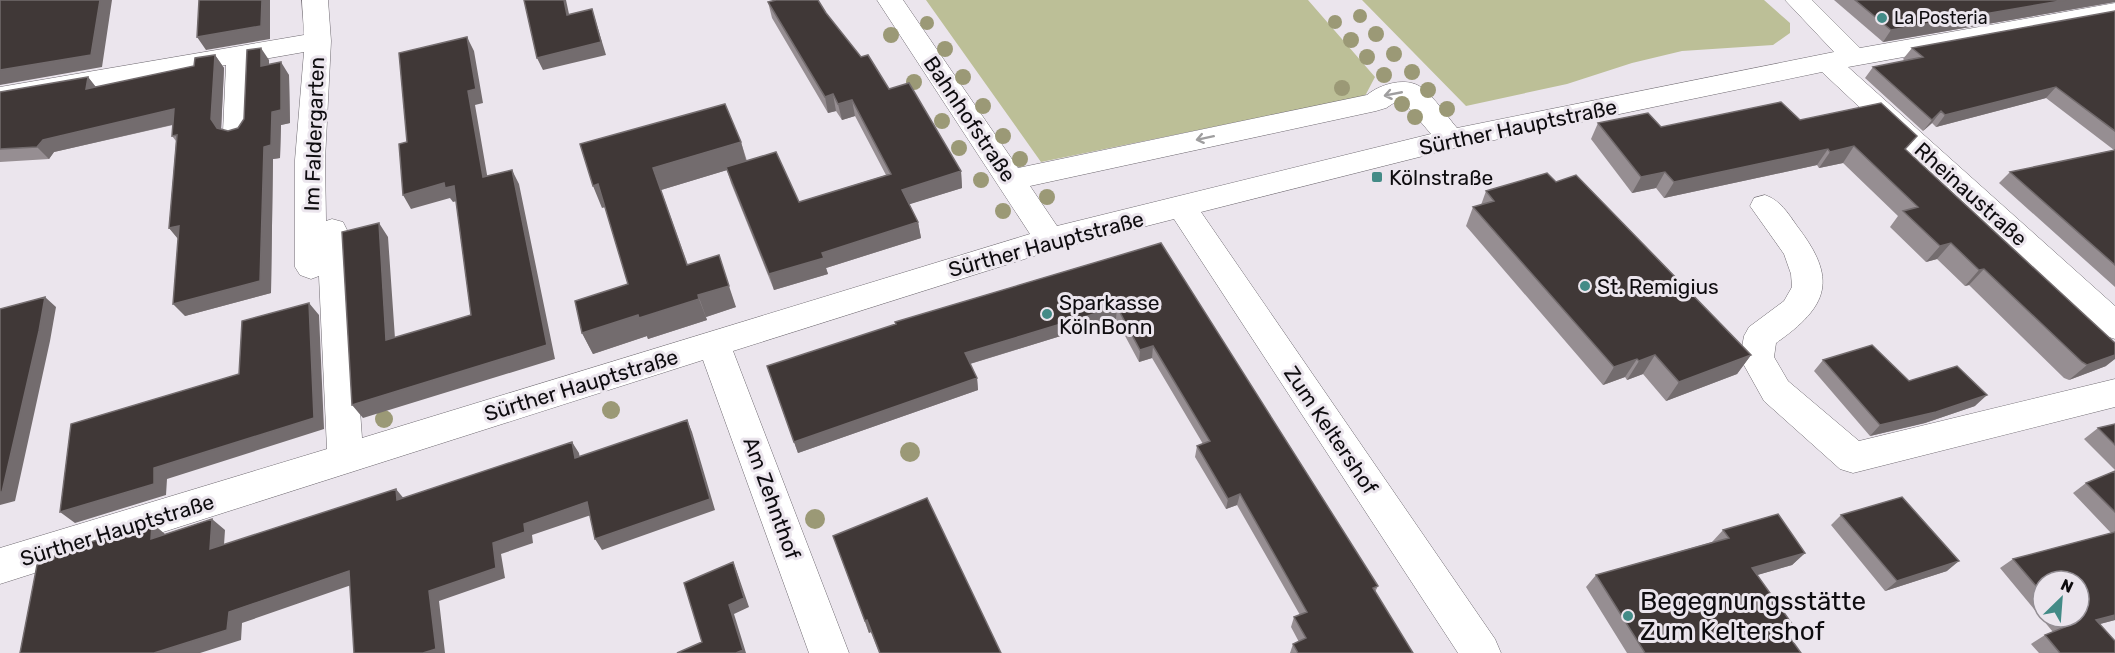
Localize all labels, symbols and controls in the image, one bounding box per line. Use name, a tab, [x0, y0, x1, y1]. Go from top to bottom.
place label: La Posteria	[1894, 7, 1988, 29]
marker: La Posteria	[1875, 11, 1889, 25]
street label: Bahnhofstraße	[919, 51, 1021, 187]
street label: Im Faldergarten	[299, 56, 329, 212]
one-way arrow	[1384, 88, 1403, 99]
street label: Sürther Hauptstraße	[1417, 94, 1619, 160]
one-way arrow	[1196, 133, 1215, 145]
street label: Rheinaustraße	[1910, 137, 2032, 251]
place label: Kölnstraße	[1389, 165, 1493, 190]
marker: Kölnstraße	[1370, 170, 1384, 184]
street label: Sürther Hauptstraße	[946, 206, 1146, 282]
place label: St. Remigius	[1597, 274, 1719, 299]
marker: St. Remigius	[1578, 279, 1592, 293]
place label: Sparkasse KölnBonn	[1059, 290, 1160, 339]
marker: Sparkasse KölnBonn	[1040, 307, 1054, 321]
street label: Sürther Hauptstraße	[481, 344, 681, 426]
street label: Zum Keltershof	[1279, 361, 1383, 499]
street label: Am Zehnthof	[738, 433, 806, 563]
street label: Sürther Hauptstraße	[17, 489, 217, 571]
north arrow	[2031, 569, 2091, 629]
text: N	[2058, 575, 2076, 597]
place label: Begegnungsstätte Zum Keltershof	[1640, 586, 1866, 647]
marker: Begegnungsstätte Zum Keltershof	[1621, 609, 1635, 623]

